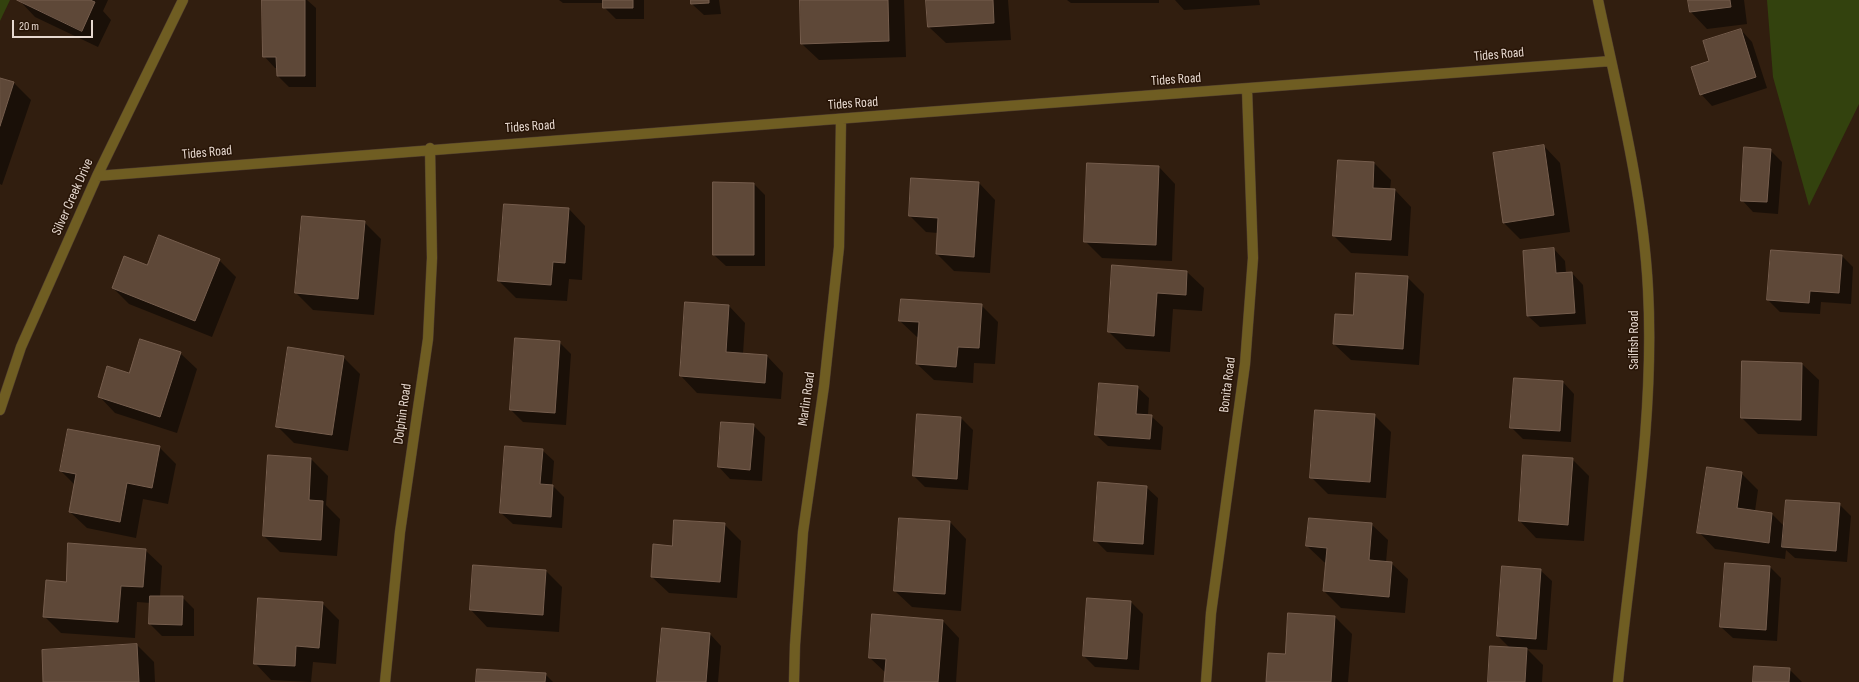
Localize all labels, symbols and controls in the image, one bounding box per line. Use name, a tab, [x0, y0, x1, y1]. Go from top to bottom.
scale bar	[14, 12, 95, 38]
text: 20 m	[19, 19, 39, 34]
street label: Tides Road	[1473, 44, 1525, 66]
street label: Tides Road	[1150, 70, 1202, 90]
street label: Tides Road	[827, 94, 879, 114]
street label: Tides Road	[504, 117, 556, 137]
street label: Tides Road	[181, 142, 233, 164]
street label: Silver Creek Drive	[49, 156, 97, 238]
street label: Sailfish Road	[1626, 310, 1642, 370]
street label: Bonita Road	[1216, 356, 1240, 414]
street label: Marlin Road	[795, 371, 819, 427]
street label: Dolphin Road	[390, 383, 416, 445]

